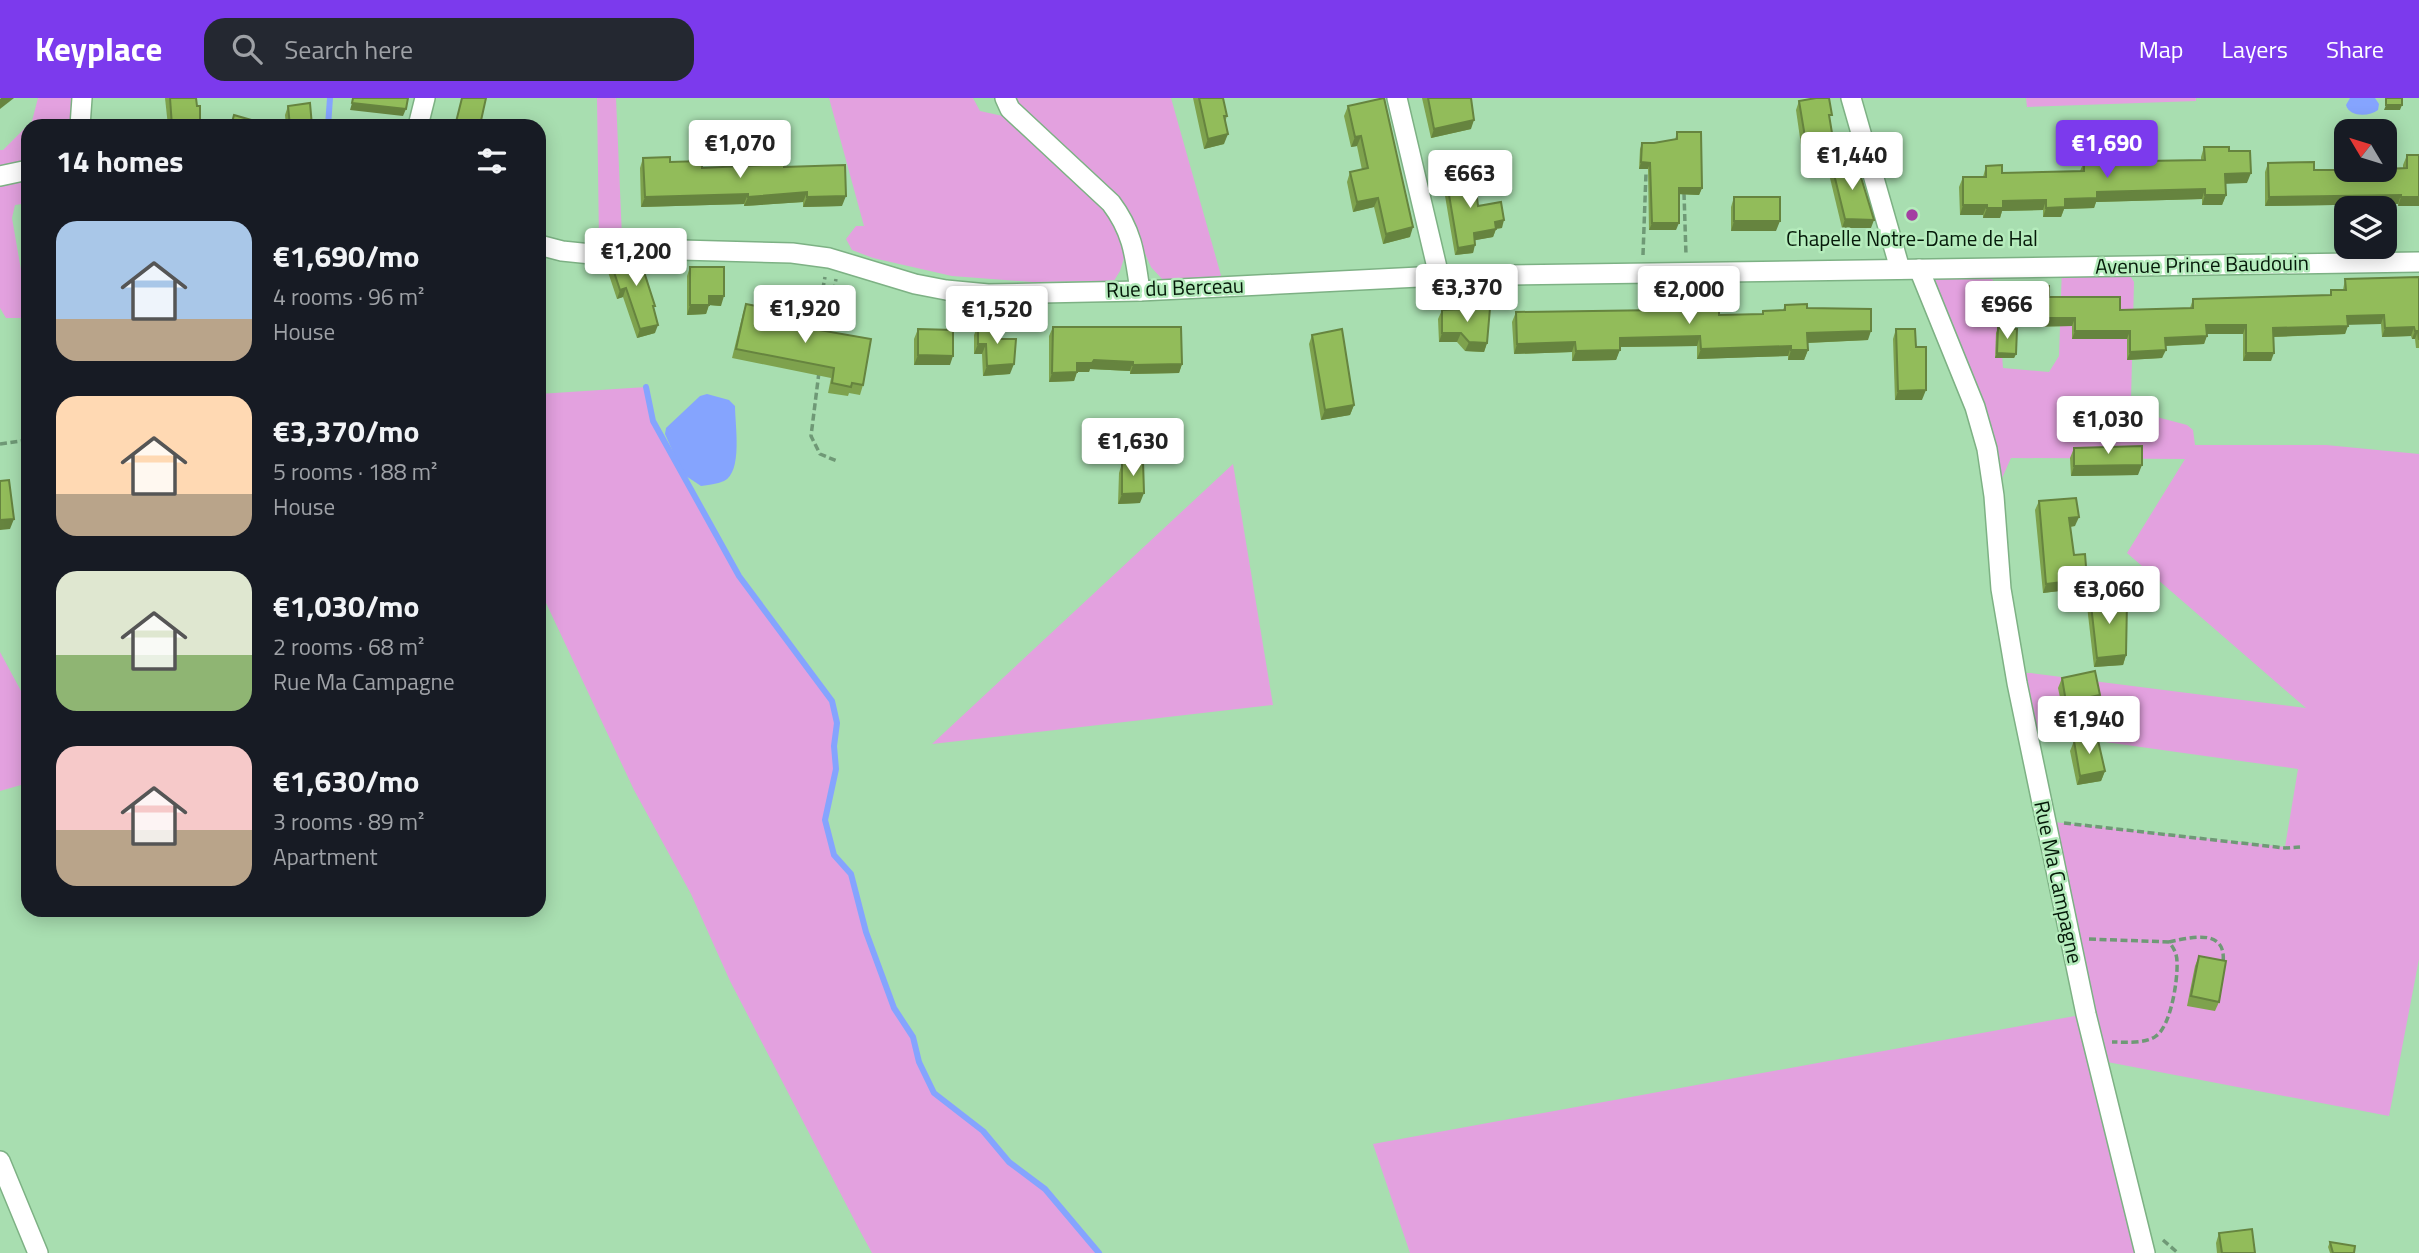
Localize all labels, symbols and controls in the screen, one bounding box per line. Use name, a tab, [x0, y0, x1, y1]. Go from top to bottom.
search box	[204, 18, 694, 81]
text: Keyplace	[35, 24, 162, 74]
icon: search	[228, 30, 266, 68]
text: Search here	[284, 30, 413, 69]
text: Map	[2139, 31, 2184, 67]
text: Layers	[2222, 31, 2288, 67]
text: Share	[2326, 31, 2384, 67]
north arrow	[2334, 119, 2398, 182]
map controls	[2334, 119, 2397, 259]
pin: €1,070	[683, 120, 797, 180]
pin: €1,690	[2050, 120, 2164, 180]
text: €1,070	[705, 125, 775, 160]
text: €1,690	[2072, 125, 2142, 160]
pin: €1,440	[1795, 132, 1909, 192]
text: €1,440	[1817, 137, 1887, 172]
text: 14 homes	[56, 138, 183, 184]
icon: filters	[473, 142, 511, 180]
pin: €663	[1429, 150, 1511, 210]
text: €663	[1444, 155, 1496, 190]
button: layers	[2334, 196, 2397, 259]
marker: Chapelle Notre-Dame de Hal	[1904, 207, 1920, 223]
place label: Chapelle Notre-Dame de Hal	[1786, 222, 2038, 254]
pin: €1,200	[579, 228, 693, 288]
text: €1,690/mo	[273, 233, 419, 279]
text: €1,200	[601, 233, 671, 268]
street label: Avenue Prince Baudouin	[2095, 246, 2309, 282]
icon: home	[112, 249, 196, 333]
pin: €3,370	[1410, 264, 1524, 324]
pin: €2,000	[1632, 266, 1746, 326]
street label: Rue du Berceau	[1105, 269, 1245, 305]
text: €3,370	[1432, 269, 1502, 304]
text: €2,000	[1654, 271, 1724, 306]
text: 4 rooms · 96 m²	[273, 279, 424, 314]
pin: €966	[1966, 282, 2048, 341]
pin: €1,920	[748, 286, 862, 345]
pin: €1,520	[940, 286, 1054, 346]
text: €966	[1981, 286, 2033, 321]
text: €1,920	[770, 290, 840, 325]
text: €1,520	[962, 291, 1032, 326]
text: House	[273, 314, 335, 349]
pin: €1,030	[2051, 396, 2165, 456]
text: €1,030	[2073, 401, 2143, 436]
text: €3,370/mo	[273, 408, 419, 454]
pin: €1,630	[1076, 418, 1190, 478]
text: €1,630	[1098, 423, 1168, 458]
icon: home	[112, 424, 196, 508]
text: 5 rooms · 188 m²	[273, 454, 437, 489]
text: House	[273, 489, 335, 524]
pin: €3,060	[2052, 566, 2166, 626]
text: €3,060	[2074, 571, 2144, 606]
text: €1,030/mo	[273, 583, 419, 629]
icon: home	[112, 599, 196, 683]
text: 2 rooms · 68 m²	[273, 629, 424, 664]
text: Rue Ma Campagne	[273, 664, 455, 699]
pin: €1,940	[2032, 696, 2146, 756]
text: €1,940	[2054, 701, 2124, 736]
text: €1,630/mo	[273, 758, 419, 804]
icon: home	[112, 774, 196, 858]
street label: Rue Ma Campagne	[2026, 797, 2092, 966]
text: 3 rooms · 89 m²	[273, 804, 424, 839]
text: Apartment	[273, 839, 378, 874]

